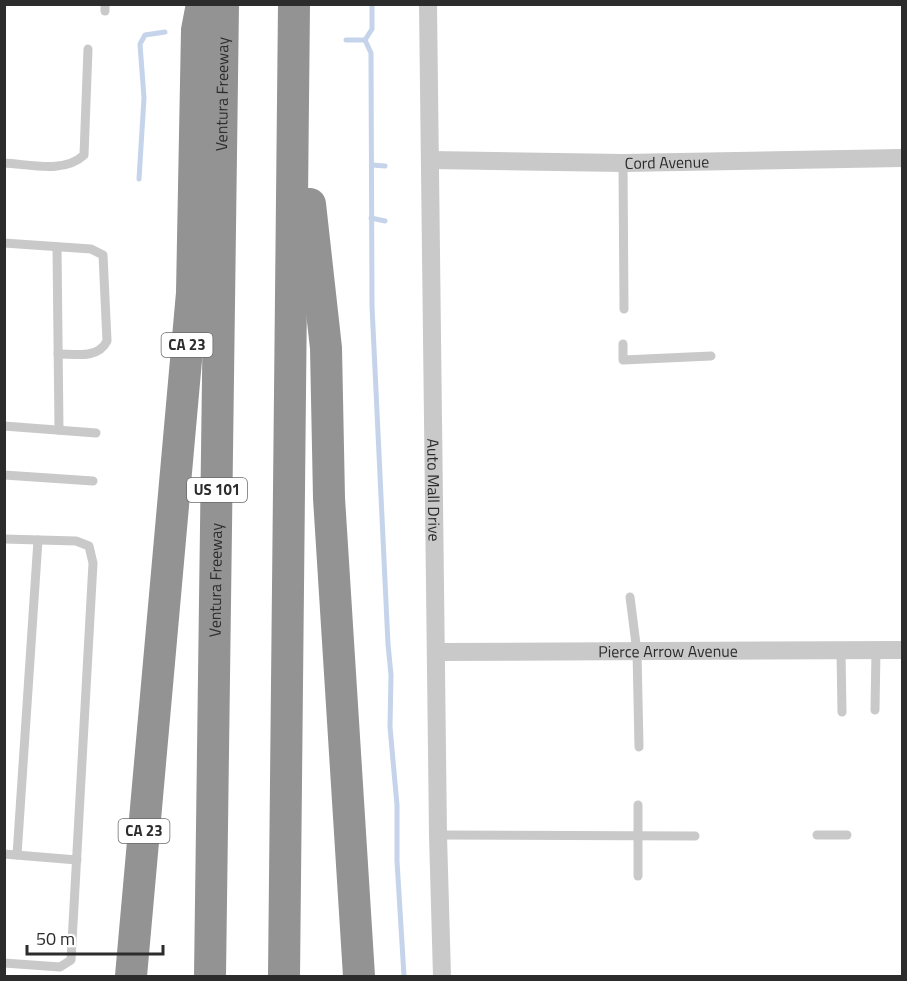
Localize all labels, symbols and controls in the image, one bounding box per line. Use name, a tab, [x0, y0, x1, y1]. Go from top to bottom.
street label: Ventura Freeway	[209, 37, 235, 151]
street label: Cord Avenue	[625, 149, 709, 175]
road number: CA 23	[162, 333, 213, 357]
street label: Auto Mall Drive	[421, 438, 446, 542]
road number: US 101	[187, 478, 247, 502]
street label: Ventura Freeway	[203, 523, 228, 637]
street label: Pierce Arrow Avenue	[598, 639, 738, 663]
road number: CA 23	[118, 819, 170, 843]
scale bar	[27, 918, 164, 956]
text: 50 m	[36, 925, 75, 952]

